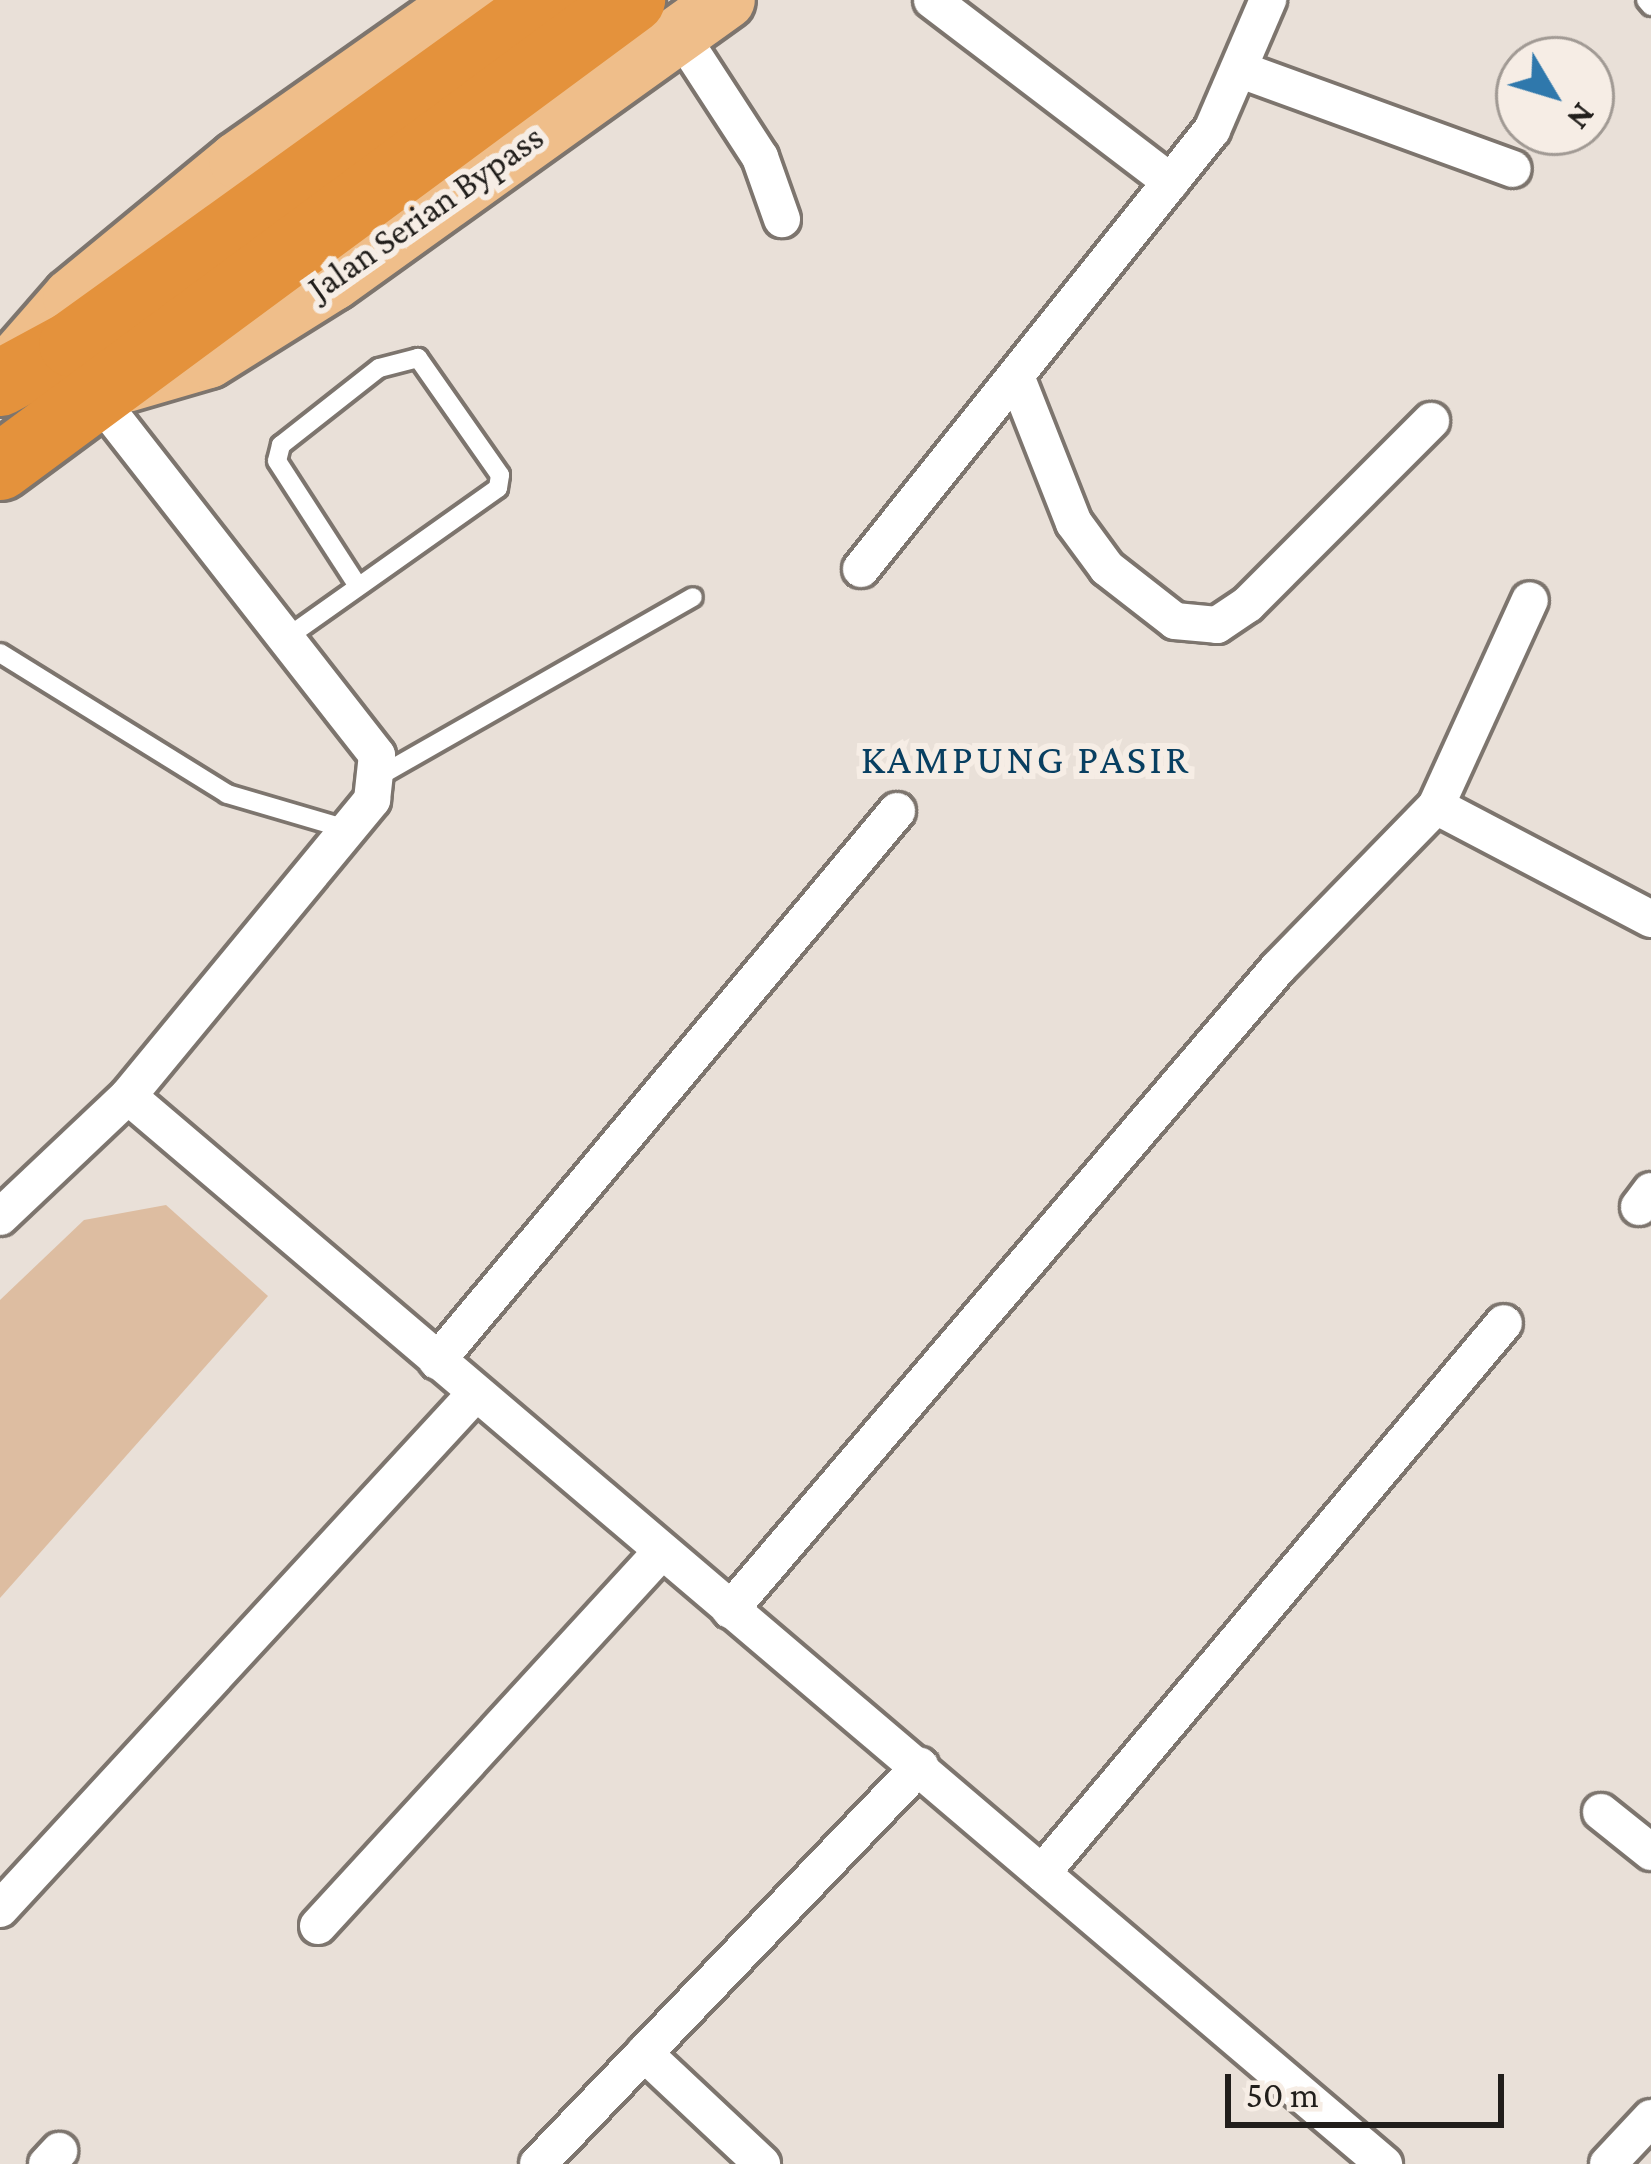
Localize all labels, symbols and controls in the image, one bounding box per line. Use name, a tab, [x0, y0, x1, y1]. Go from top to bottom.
north arrow	[1495, 36, 1615, 156]
text: N	[1560, 96, 1603, 137]
street label: Jalan Serian Bypass	[300, 116, 552, 310]
district label: KAMPUNG PASIR	[861, 734, 1191, 784]
scale bar	[1231, 2050, 1510, 2124]
text: 50 m	[1246, 2075, 1319, 2115]

